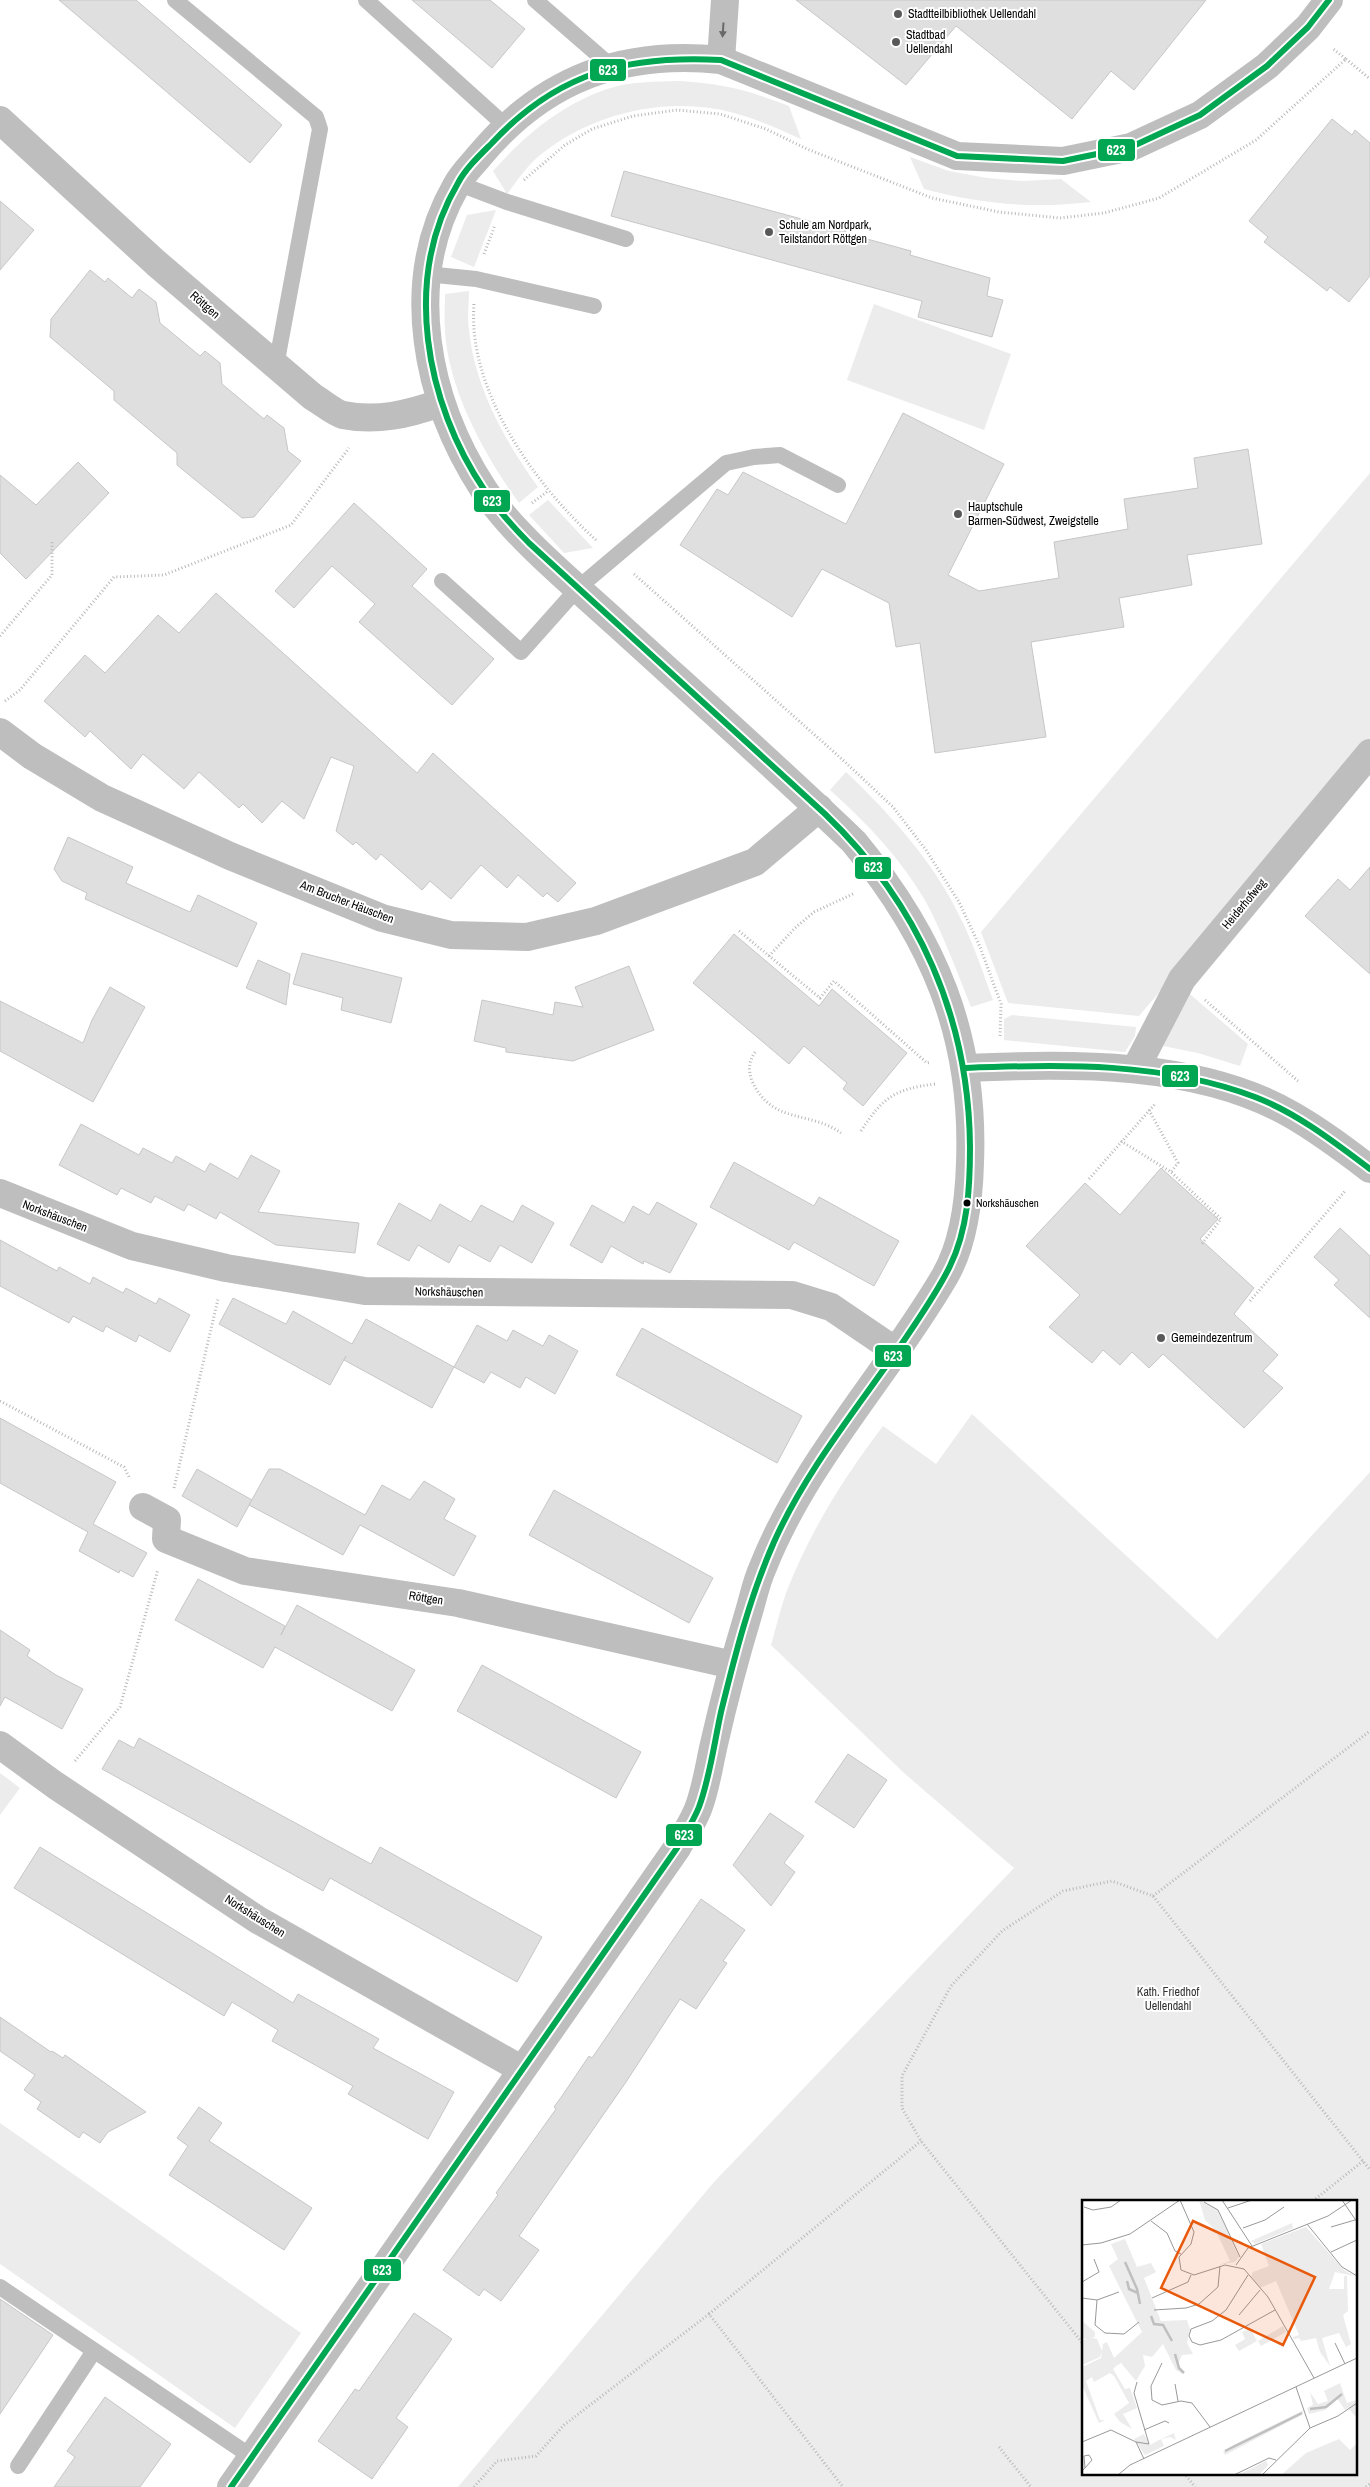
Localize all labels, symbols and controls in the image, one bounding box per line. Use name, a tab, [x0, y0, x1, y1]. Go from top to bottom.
place label: Stadtteilbibliothek Uellendahl	[908, 6, 1036, 22]
marker: Stadtteilbibliothek Uellendahl	[892, 8, 904, 20]
one-way arrow	[719, 22, 727, 38]
place label: Stadtbad Uellendahl	[906, 27, 953, 57]
marker: Stadtbad Uellendahl	[890, 36, 902, 48]
line badge: 623	[589, 58, 627, 82]
text: 623	[598, 61, 618, 79]
line badge: 623	[1097, 138, 1136, 162]
text: 623	[1106, 141, 1126, 159]
place label: Schule am Nordpark, Teilstandort Röttgen	[779, 217, 871, 247]
marker: Schule am Nordpark, Teilstandort Röttgen	[763, 226, 775, 238]
street label: Röttgen	[187, 288, 223, 322]
line badge: 623	[473, 489, 511, 513]
text: 623	[482, 492, 502, 510]
place label: Hauptschule Barmen-Südwest, Zweigstelle	[968, 499, 1099, 529]
marker: Hauptschule Barmen-Südwest, Zweigstelle	[952, 508, 964, 520]
line badge: 623	[854, 856, 892, 880]
text: 623	[863, 858, 883, 876]
street label: Heiderhofweg	[1218, 875, 1270, 933]
street label: Am Brucher Häuschen	[297, 876, 396, 927]
line badge: 623	[1161, 1064, 1199, 1088]
text: 623	[1170, 1067, 1190, 1085]
street label: Norkshäuschen	[20, 1196, 90, 1236]
place label: Norkshäuschen	[976, 1196, 1039, 1210]
marker: Norkshäuschen	[962, 1198, 972, 1208]
street label: Norkshäuschen	[415, 1283, 483, 1301]
place label: Gemeindezentrum	[1171, 1330, 1253, 1346]
marker: Gemeindezentrum	[1155, 1332, 1167, 1344]
line badge: 623	[874, 1344, 912, 1368]
text: 623	[883, 1347, 903, 1365]
street label: Röttgen	[408, 1587, 444, 1609]
line badge: 623	[665, 1823, 703, 1847]
text: 623	[674, 1826, 694, 1844]
street label: Norkshäuschen	[222, 1891, 288, 1941]
park label: Kath. Friedhof Uellendahl	[1137, 1984, 1199, 2014]
inset map	[1082, 2200, 1358, 2474]
line badge: 623	[363, 2258, 402, 2282]
text: 623	[372, 2261, 392, 2279]

